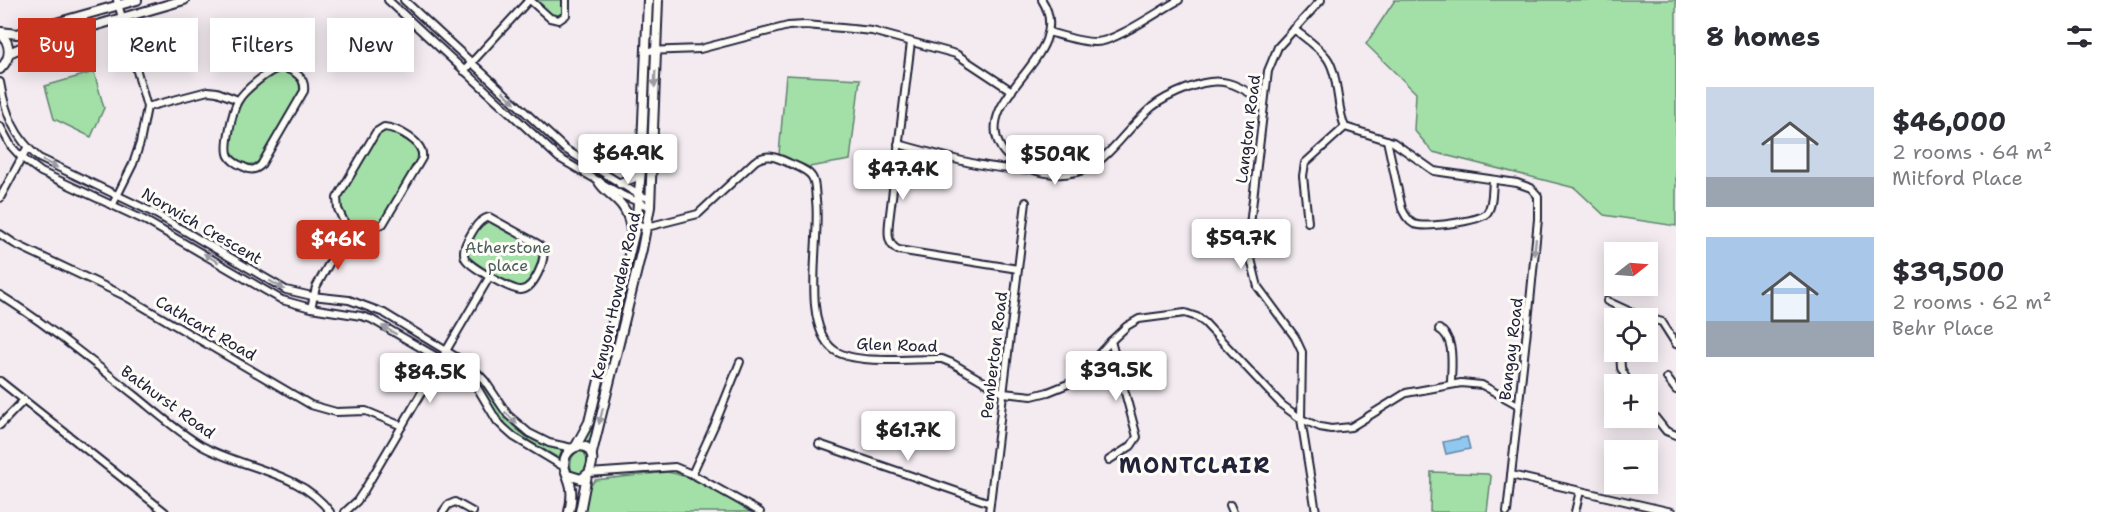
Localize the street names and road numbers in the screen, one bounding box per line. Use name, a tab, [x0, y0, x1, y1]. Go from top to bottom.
street label: Langton Road	[1231, 73, 1265, 185]
street label: Norwich Crescent	[138, 183, 266, 269]
street label: Kenyon Howden Road	[586, 210, 646, 382]
street label: Pemberton Road	[976, 290, 1012, 420]
street label: Cathcart Road	[152, 291, 260, 365]
street label: Bangay Road	[1494, 297, 1528, 401]
street label: Glen Road	[856, 333, 938, 357]
street label: Bathurst Road	[117, 361, 219, 443]

